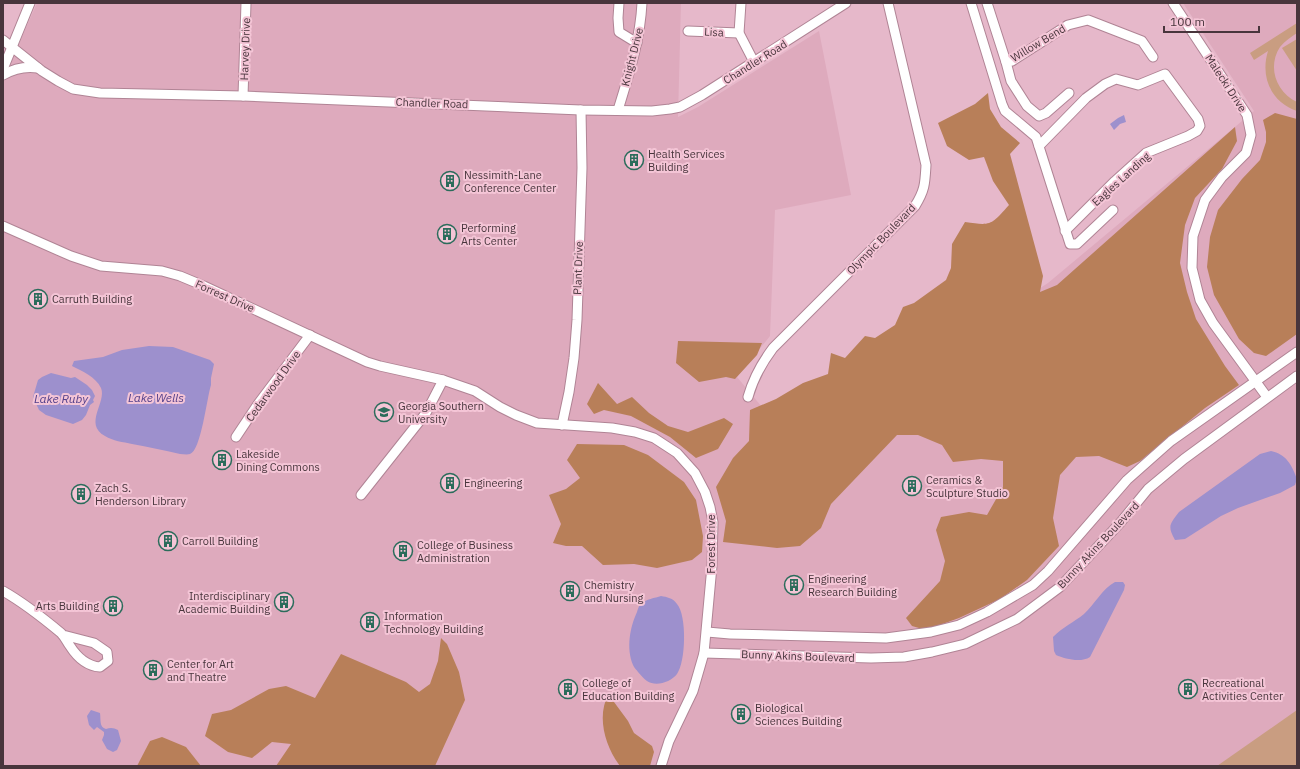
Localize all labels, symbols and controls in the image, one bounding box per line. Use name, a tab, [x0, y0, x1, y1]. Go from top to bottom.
scale bar	[1164, 8, 1259, 34]
text: 100 m	[1170, 14, 1205, 29]
street label: Harvey Drive	[237, 17, 253, 81]
street label: Willow Bend	[1008, 21, 1068, 65]
street label: Lisa	[704, 24, 724, 40]
street label: Knight Drive	[618, 26, 646, 88]
street label: Chandler Road	[721, 37, 789, 87]
street label: Malecki Drive	[1202, 51, 1250, 115]
street label: Chandler Road	[396, 95, 468, 111]
place label: Health Services Building	[648, 147, 725, 174]
building icon: Health Services Building	[623, 149, 645, 171]
street label: Eagles Landing	[1089, 149, 1153, 209]
place label: Nessimith-Lane Conference Center	[464, 168, 556, 195]
building icon: Nessimith-Lane Conference Center	[439, 170, 461, 192]
street label: Olympic Boulevard	[844, 201, 918, 277]
place label: Performing Arts Center	[461, 221, 517, 248]
building icon: Performing Arts Center	[436, 223, 458, 245]
street label: Plant Drive	[570, 241, 586, 295]
street label: Forrest Drive	[193, 277, 257, 315]
building icon: Carruth Building	[27, 288, 49, 310]
place label: Carruth Building	[52, 292, 132, 306]
street label: Cedarwood Drive	[243, 348, 303, 424]
water label: Lake Wells	[128, 390, 184, 405]
water label: Lake Ruby	[34, 391, 89, 406]
place label: Georgia Southern University	[398, 399, 484, 426]
school or university icon: Georgia Southern University	[373, 401, 395, 423]
place label: Lakeside Dining Commons	[236, 447, 320, 474]
building icon: Lakeside Dining Commons	[211, 449, 233, 471]
building icon: Engineering	[439, 472, 461, 494]
place label: Ceramics & Sculpture Studio	[926, 473, 1008, 500]
building icon: Ceramics & Sculpture Studio	[901, 475, 923, 497]
place label: Engineering	[464, 476, 523, 490]
place label: Zach S. Henderson Library	[95, 481, 187, 508]
building icon: Zach S. Henderson Library	[70, 483, 92, 505]
street label: Bunny Akins Boulevard	[1054, 499, 1142, 591]
street label: Forest Drive	[704, 514, 718, 574]
building icon: Carroll Building	[157, 530, 179, 552]
place label: Carroll Building	[182, 534, 258, 548]
place label: College of Business Administration	[417, 538, 513, 565]
building icon: College of Business Administration	[392, 540, 414, 562]
place label: Engineering Research Building	[808, 572, 897, 599]
building icon: Engineering Research Building	[783, 574, 805, 596]
place label: Chemistry and Nursing	[584, 578, 644, 605]
building icon: Chemistry and Nursing	[559, 580, 581, 602]
place label: Interdisciplinary Academic Building	[178, 589, 271, 616]
building icon: Interdisciplinary Academic Building	[273, 591, 295, 613]
building icon: Arts Building	[102, 595, 124, 617]
place label: Arts Building	[36, 599, 99, 613]
place label: Information Technology Building	[384, 609, 483, 636]
building icon: Information Technology Building	[359, 611, 381, 633]
street label: Bunny Akins Boulevard	[741, 647, 855, 665]
place label: Center for Art and Theatre	[167, 657, 234, 684]
building icon: Center for Art and Theatre	[142, 659, 164, 681]
place label: College of Education Building	[582, 676, 675, 703]
place label: Recreational Activities Center	[1202, 676, 1283, 703]
building icon: College of Education Building	[557, 678, 579, 700]
building icon: Recreational Activities Center	[1177, 678, 1199, 700]
place label: Biological Sciences Building	[755, 701, 842, 728]
building icon: Biological Sciences Building	[730, 703, 752, 725]

